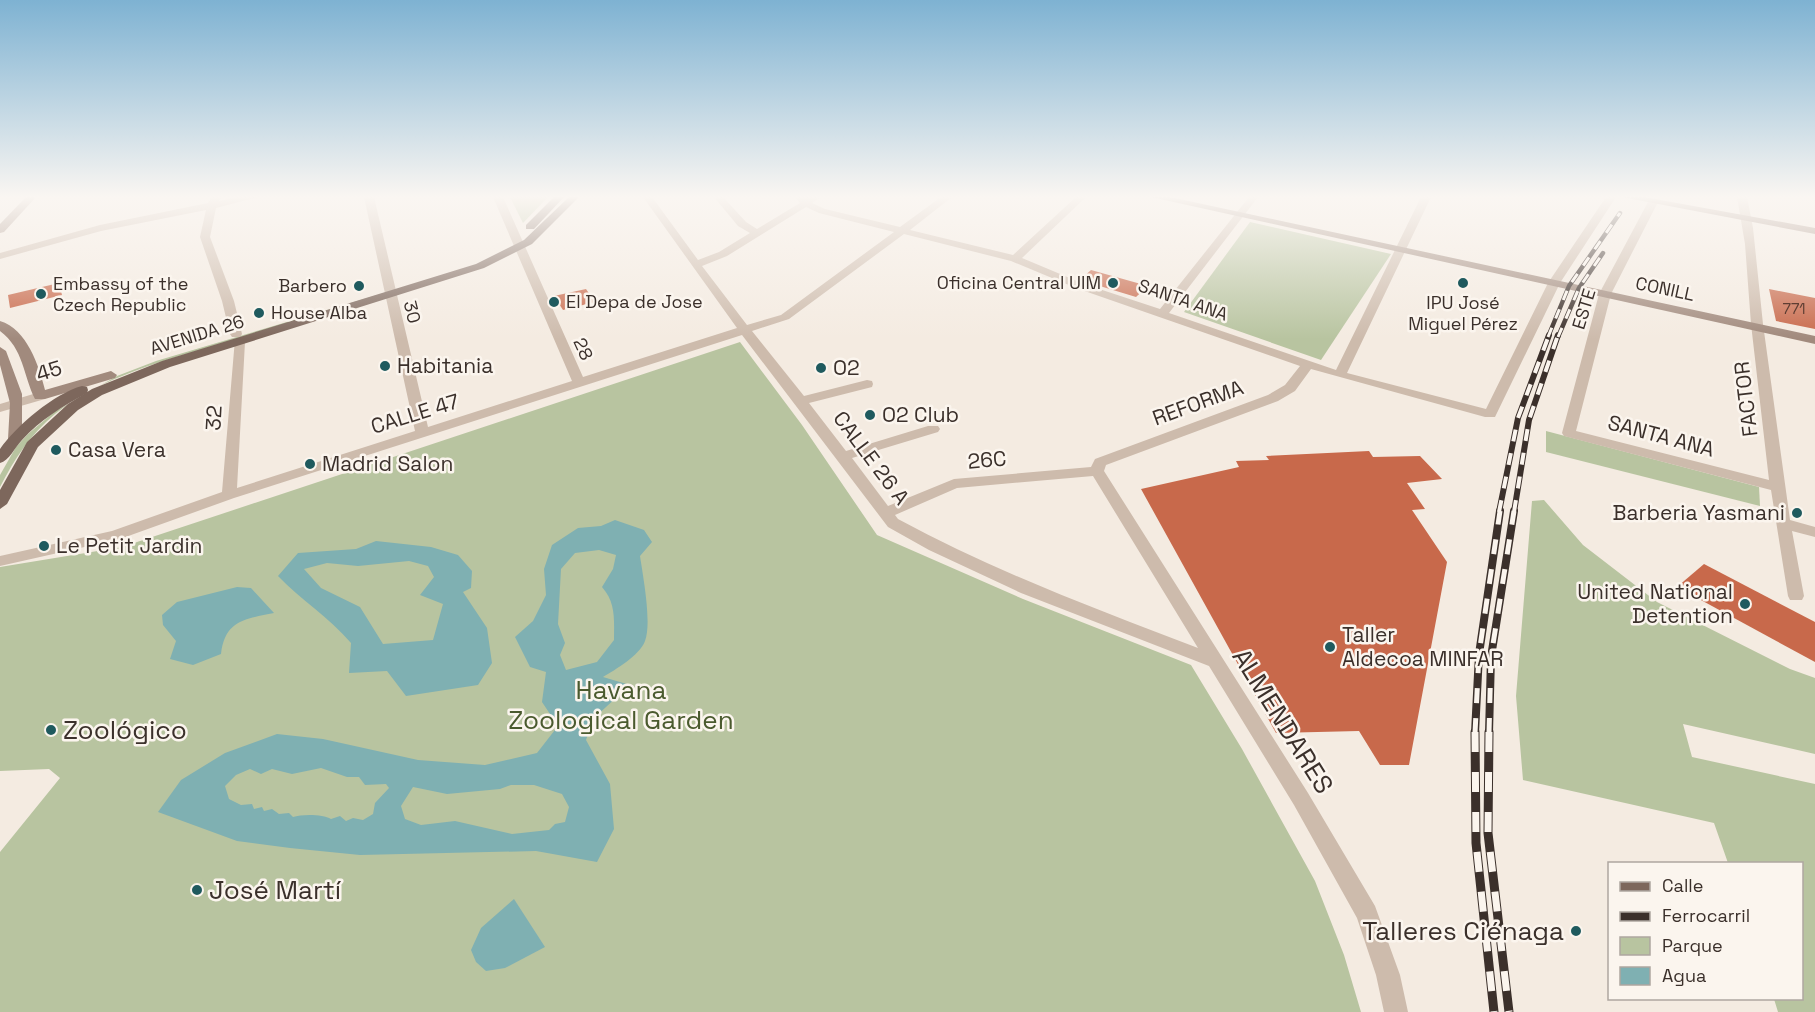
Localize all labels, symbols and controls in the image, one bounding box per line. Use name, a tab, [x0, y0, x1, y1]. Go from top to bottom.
place label: Oficina Central UIM	[937, 271, 1101, 294]
street label: CONILL	[1634, 271, 1697, 306]
place label: Embassy of the Czech Republic	[53, 272, 188, 316]
street label: SANTA ANA	[1135, 273, 1231, 326]
place label: Barbero	[278, 274, 347, 297]
marker: Oficina Central UIM	[1106, 276, 1120, 290]
marker: IPU José Miguel Pérez	[1456, 276, 1470, 290]
marker: Barbero	[352, 279, 366, 293]
street label: ESTE	[1566, 286, 1601, 332]
marker: Embassy of the Czech Republic	[34, 287, 48, 301]
place label: El Depa de Jose	[566, 290, 703, 313]
place label: IPU José Miguel Pérez	[1408, 291, 1518, 335]
marker: El Depa de Jose	[547, 295, 561, 309]
street label: 30	[399, 298, 426, 326]
house number: 771	[1782, 299, 1806, 318]
place label: House Alba	[271, 301, 367, 324]
marker: House Alba	[252, 306, 266, 320]
street label: AVENIDA 26	[147, 309, 247, 360]
street label: 28	[568, 334, 599, 364]
place label: Habitania	[397, 352, 493, 379]
street label: 45	[33, 354, 65, 387]
place label: O2	[833, 354, 860, 381]
marker: Habitania	[378, 359, 392, 373]
street label: FACTOR	[1727, 360, 1764, 438]
marker: O2	[814, 361, 828, 375]
street label: REFORMA	[1149, 374, 1247, 431]
street label: CALLE 47	[367, 387, 462, 440]
place label: O2 Club	[882, 401, 959, 428]
street label: 32	[199, 405, 228, 431]
street label: CALLE 26 A	[827, 405, 915, 510]
marker: O2 Club	[863, 408, 877, 422]
street label: SANTA ANA	[1605, 408, 1717, 463]
place label: Casa Vera	[68, 436, 166, 463]
marker: Casa Vera	[49, 443, 63, 457]
street label: 26C	[966, 444, 1008, 475]
place label: Madrid Salon	[322, 450, 453, 477]
marker: Madrid Salon	[303, 457, 317, 471]
place label: Barberia Yasmani	[1613, 499, 1785, 526]
marker: Barberia Yasmani	[1790, 506, 1804, 520]
place label: Le Petit Jardin	[56, 532, 202, 559]
marker: Le Petit Jardin	[37, 539, 51, 553]
place label: United National Detention	[1577, 578, 1733, 629]
marker: United National Detention	[1738, 597, 1752, 611]
place label: Taller Aldecoa MINFAR	[1342, 621, 1503, 672]
marker: Taller Aldecoa MINFAR	[1323, 640, 1337, 654]
street label: ALMENDARES	[1225, 642, 1341, 800]
park label: Havana Zoological Garden	[508, 673, 734, 737]
place label: Zoológico	[63, 713, 187, 747]
marker: Zoológico	[44, 723, 58, 737]
legend	[1608, 862, 1803, 1000]
place label: José Martí	[209, 873, 342, 907]
text: Calle	[1662, 874, 1703, 897]
marker: José Martí	[190, 883, 204, 897]
text: Ferrocarril	[1662, 904, 1750, 927]
place label: Talleres Ciénaga	[1362, 914, 1564, 948]
marker: Talleres Ciénaga	[1569, 924, 1583, 938]
text: Parque	[1662, 934, 1723, 957]
text: Agua	[1662, 964, 1706, 987]

